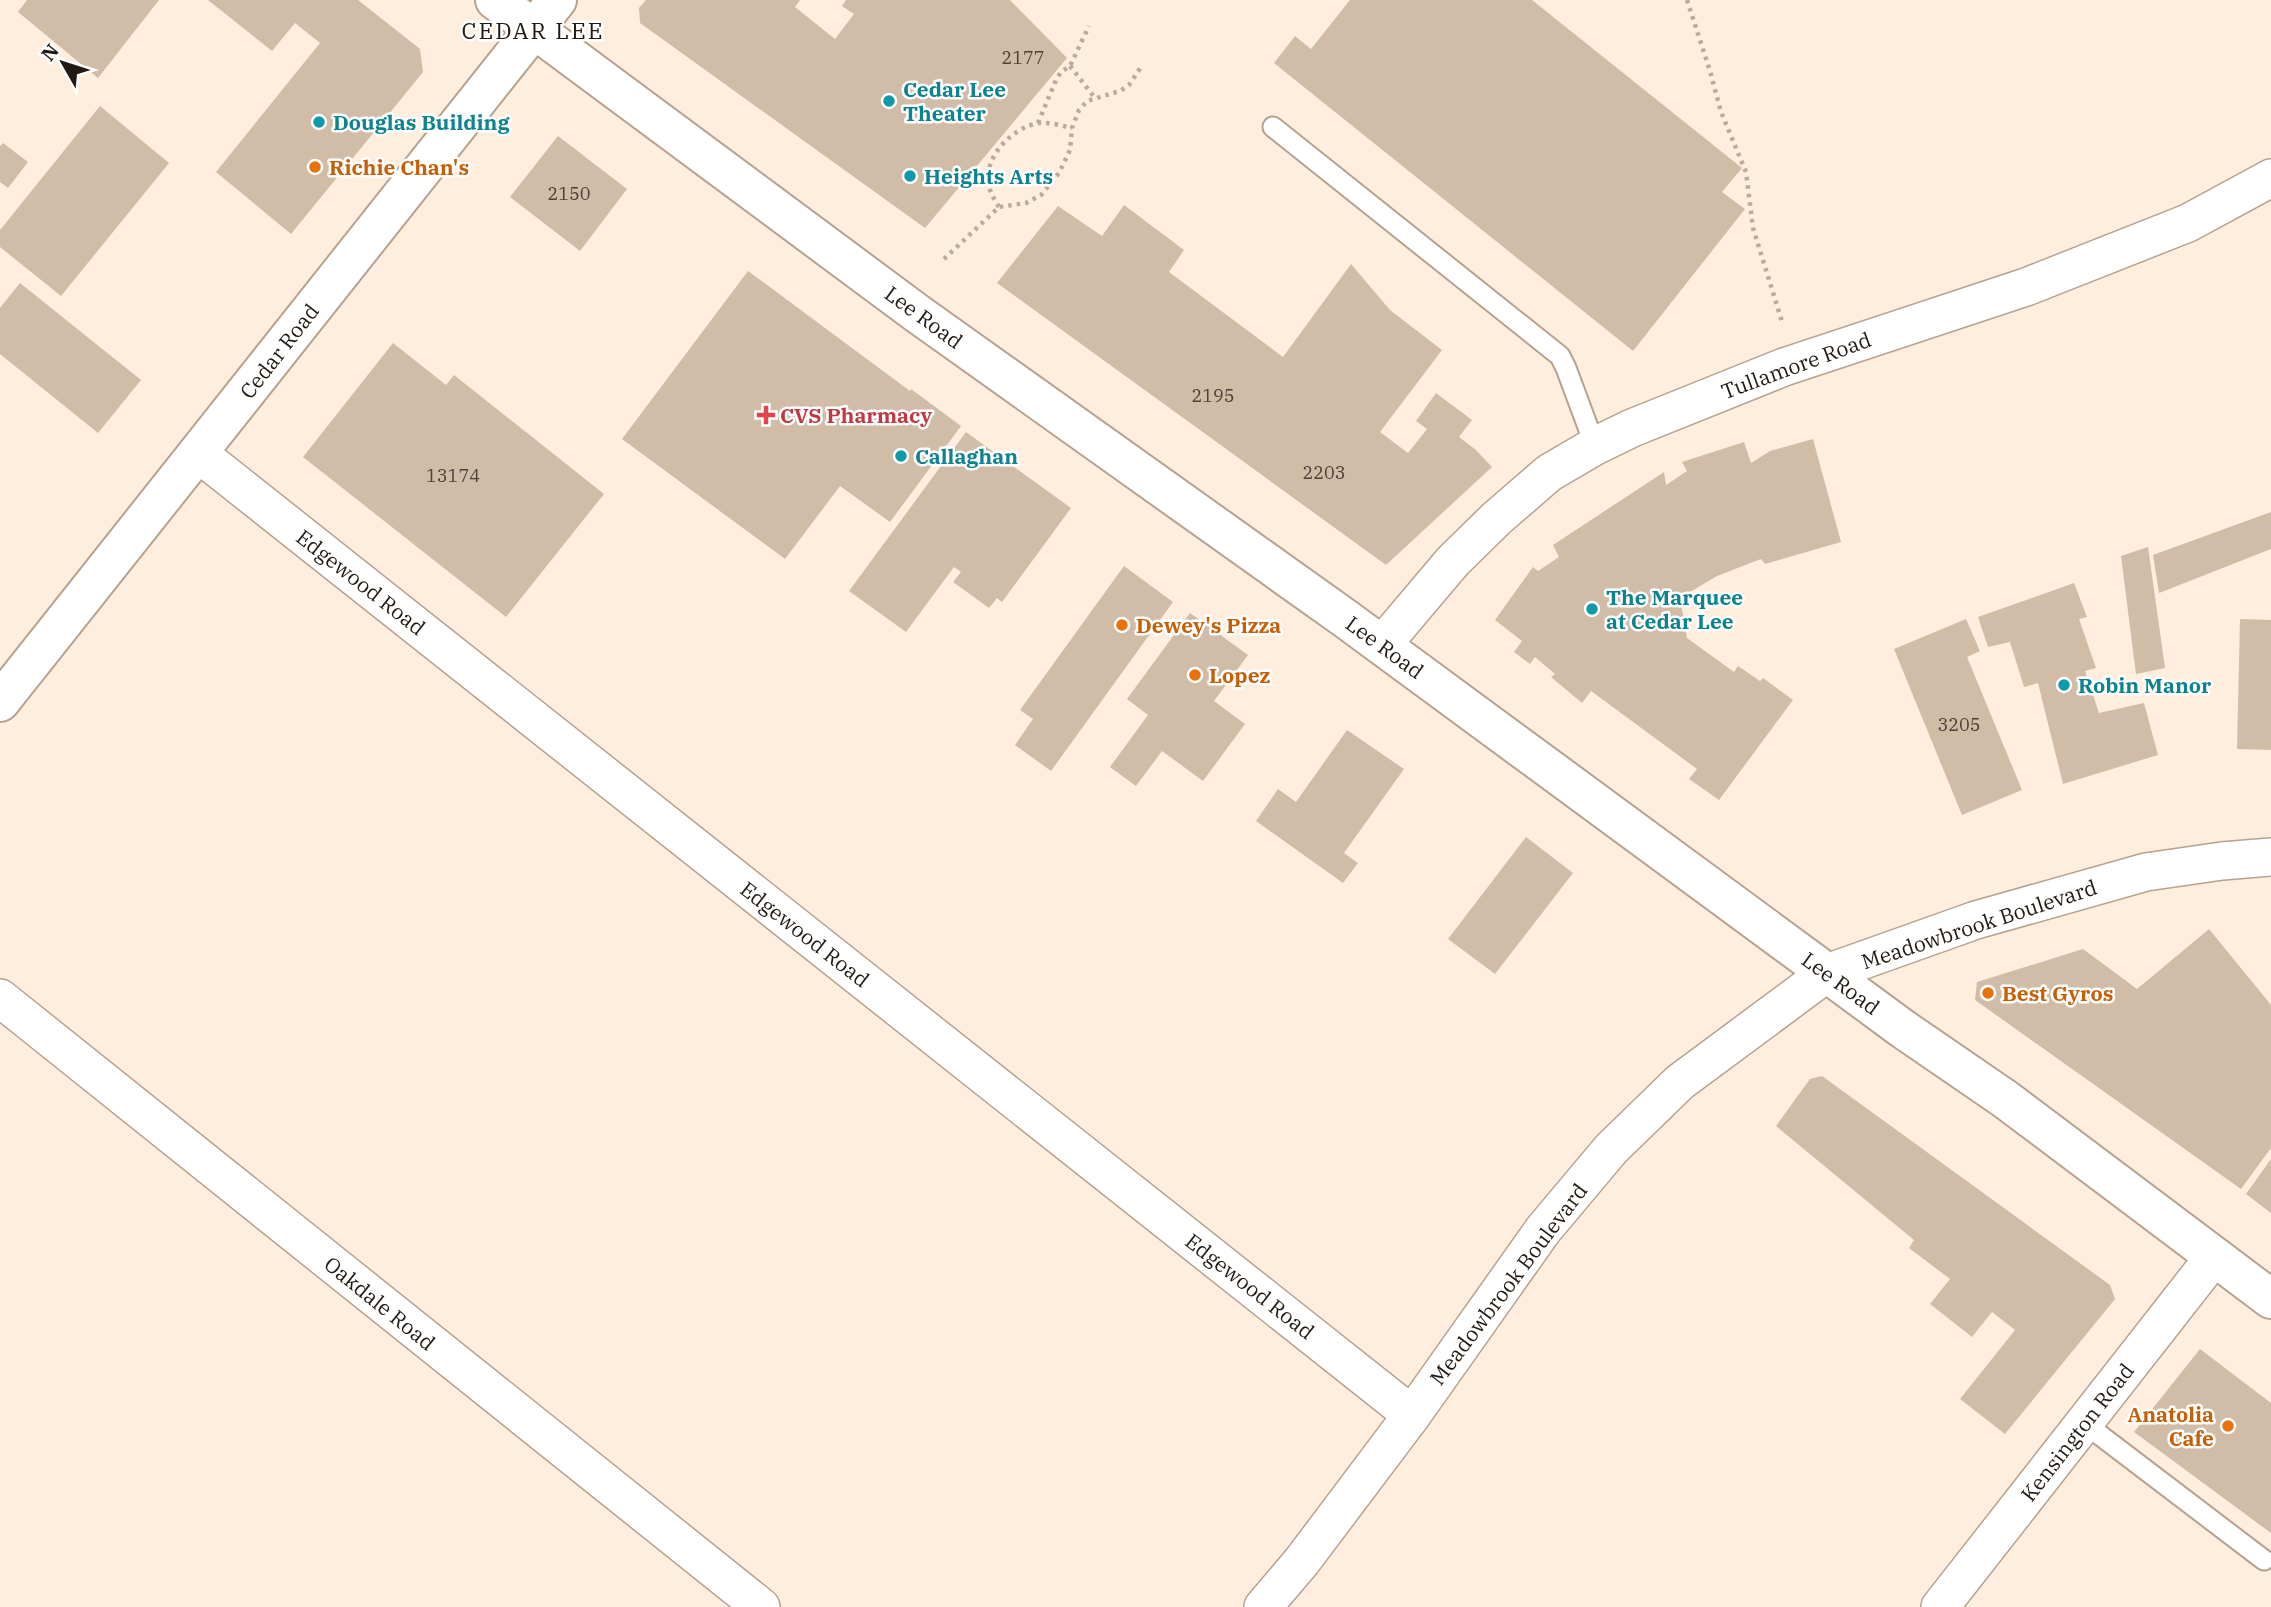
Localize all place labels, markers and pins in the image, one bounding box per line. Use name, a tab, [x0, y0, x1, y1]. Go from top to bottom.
place label: Cedar Lee Theater	[903, 75, 1006, 127]
marker: Cedar Lee Theater	[881, 93, 897, 109]
place label: Douglas Building	[333, 108, 510, 136]
marker: Douglas Building	[311, 114, 327, 130]
place label: Richie Chan's	[329, 153, 469, 181]
marker: Richie Chan's	[307, 159, 323, 175]
place label: Heights Arts	[924, 162, 1053, 190]
marker: Heights Arts	[902, 168, 918, 184]
place label: CVS Pharmacy	[780, 401, 932, 429]
marker: CVS Pharmacy	[758, 407, 774, 423]
place label: Callaghan	[915, 442, 1018, 470]
marker: Callaghan	[893, 448, 909, 464]
place label: The Marquee at Cedar Lee	[1606, 583, 1743, 635]
marker: The Marquee at Cedar Lee	[1584, 601, 1600, 617]
place label: Dewey's Pizza	[1136, 611, 1281, 639]
marker: Dewey's Pizza	[1114, 617, 1130, 633]
place label: Lopez	[1209, 661, 1270, 689]
marker: Lopez	[1187, 667, 1203, 683]
place label: Robin Manor	[2078, 671, 2212, 699]
marker: Robin Manor	[2056, 677, 2072, 693]
place label: Best Gyros	[2002, 979, 2113, 1007]
marker: Best Gyros	[1980, 985, 1996, 1001]
place label: Anatolia Cafe	[2128, 1400, 2214, 1452]
marker: Anatolia Cafe	[2220, 1418, 2236, 1434]

